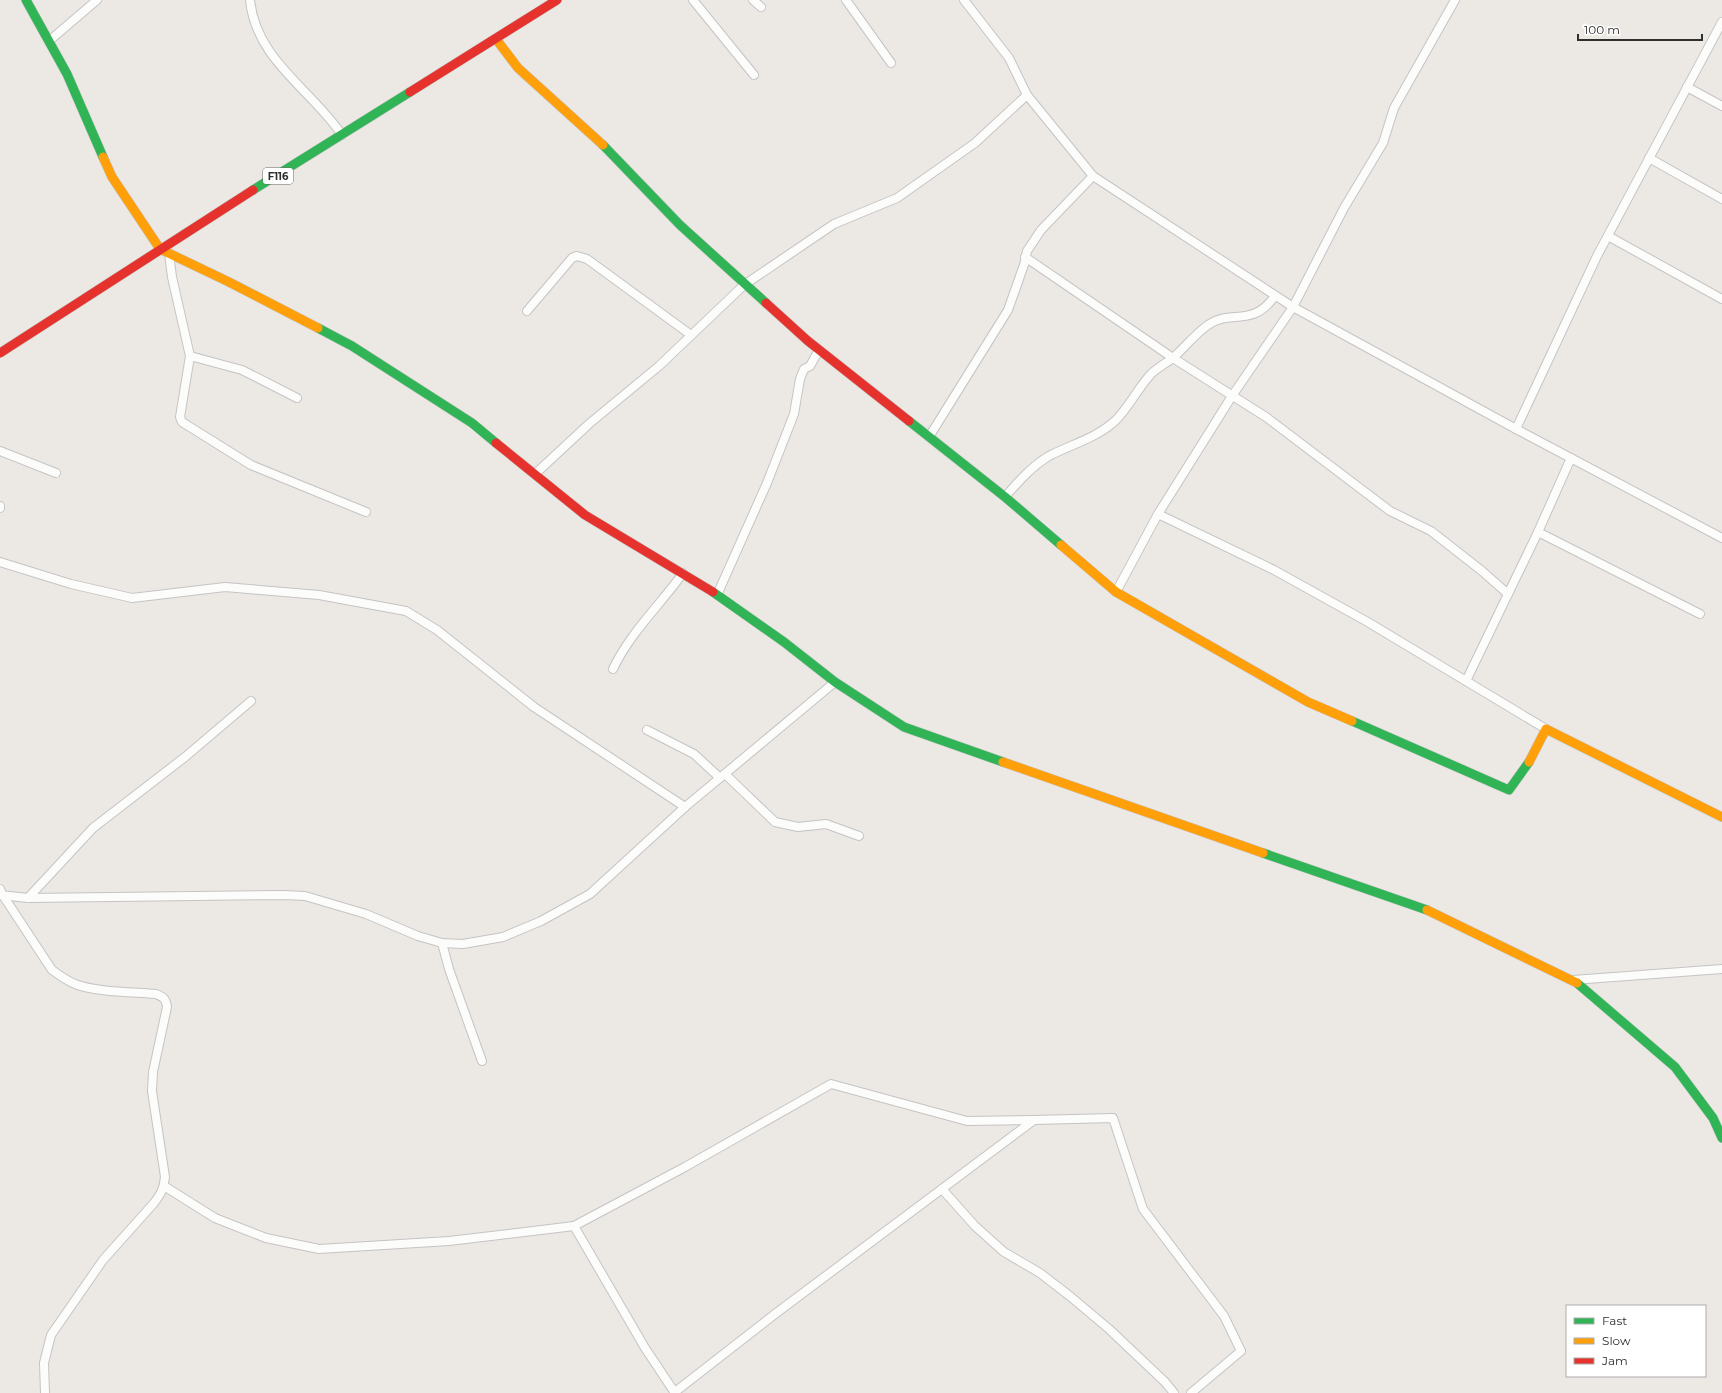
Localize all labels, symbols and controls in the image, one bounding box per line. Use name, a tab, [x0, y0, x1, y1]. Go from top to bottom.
scale bar	[1578, 16, 1702, 42]
text: 100 m	[1584, 22, 1620, 37]
road number: F116	[263, 168, 293, 184]
legend	[1566, 1305, 1706, 1377]
text: Fast	[1602, 1313, 1627, 1328]
text: Slow	[1602, 1333, 1631, 1348]
text: Jam	[1601, 1353, 1628, 1368]

